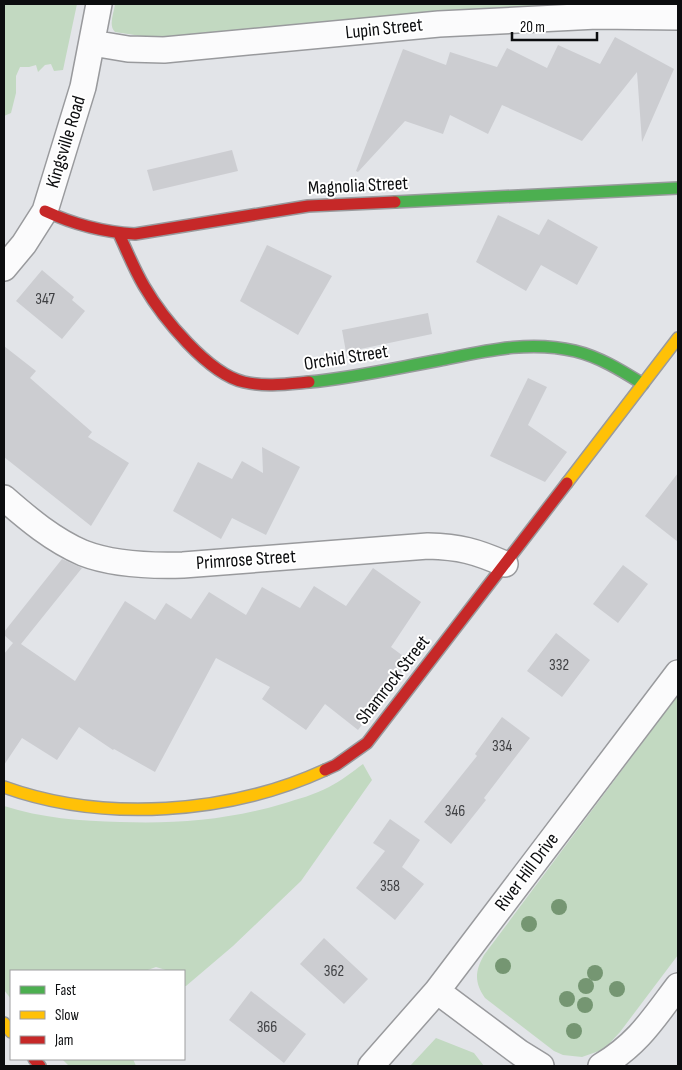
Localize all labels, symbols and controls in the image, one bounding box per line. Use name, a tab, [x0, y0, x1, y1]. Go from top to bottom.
scale bar	[512, 10, 597, 42]
street label: Lupin Street	[344, 13, 424, 44]
text: 20 m	[520, 18, 545, 37]
street label: Kingsville Road	[41, 93, 91, 191]
street label: Magnolia Street	[307, 172, 409, 200]
house number: 347	[35, 290, 55, 309]
street label: Orchid Street	[302, 340, 390, 376]
street label: Primrose Street	[195, 545, 297, 575]
street label: Shamrock Street	[351, 631, 435, 729]
house number: 332	[549, 656, 569, 675]
house number: 334	[492, 737, 512, 756]
house number: 346	[445, 802, 465, 821]
street label: River Hill Drive	[490, 828, 564, 916]
house number: 358	[380, 877, 400, 896]
house number: 362	[324, 962, 344, 981]
legend	[10, 970, 185, 1060]
text: Fast	[55, 981, 77, 1000]
text: Slow	[55, 1006, 79, 1025]
house number: 366	[257, 1018, 277, 1037]
text: Jam	[54, 1031, 73, 1050]

